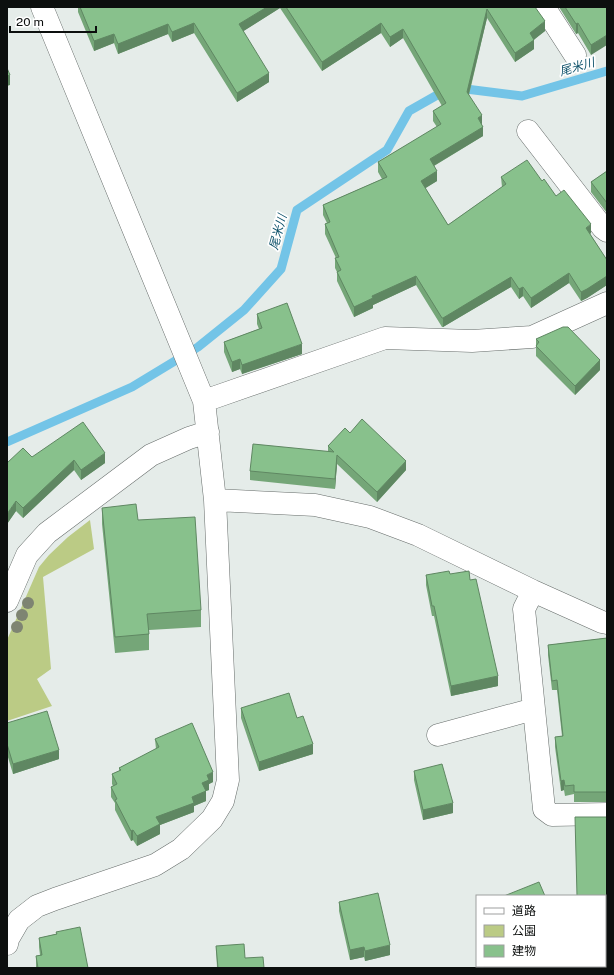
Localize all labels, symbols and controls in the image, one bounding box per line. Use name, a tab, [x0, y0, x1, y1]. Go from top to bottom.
scale bar	[10, 8, 96, 34]
text: 20 m	[16, 15, 44, 29]
water label: 尾米川	[558, 55, 598, 79]
water label: 尾米川	[267, 211, 290, 251]
legend	[476, 895, 606, 967]
text: 道路	[512, 904, 536, 918]
text: 公園	[512, 924, 536, 938]
text: 建物	[512, 944, 536, 958]

